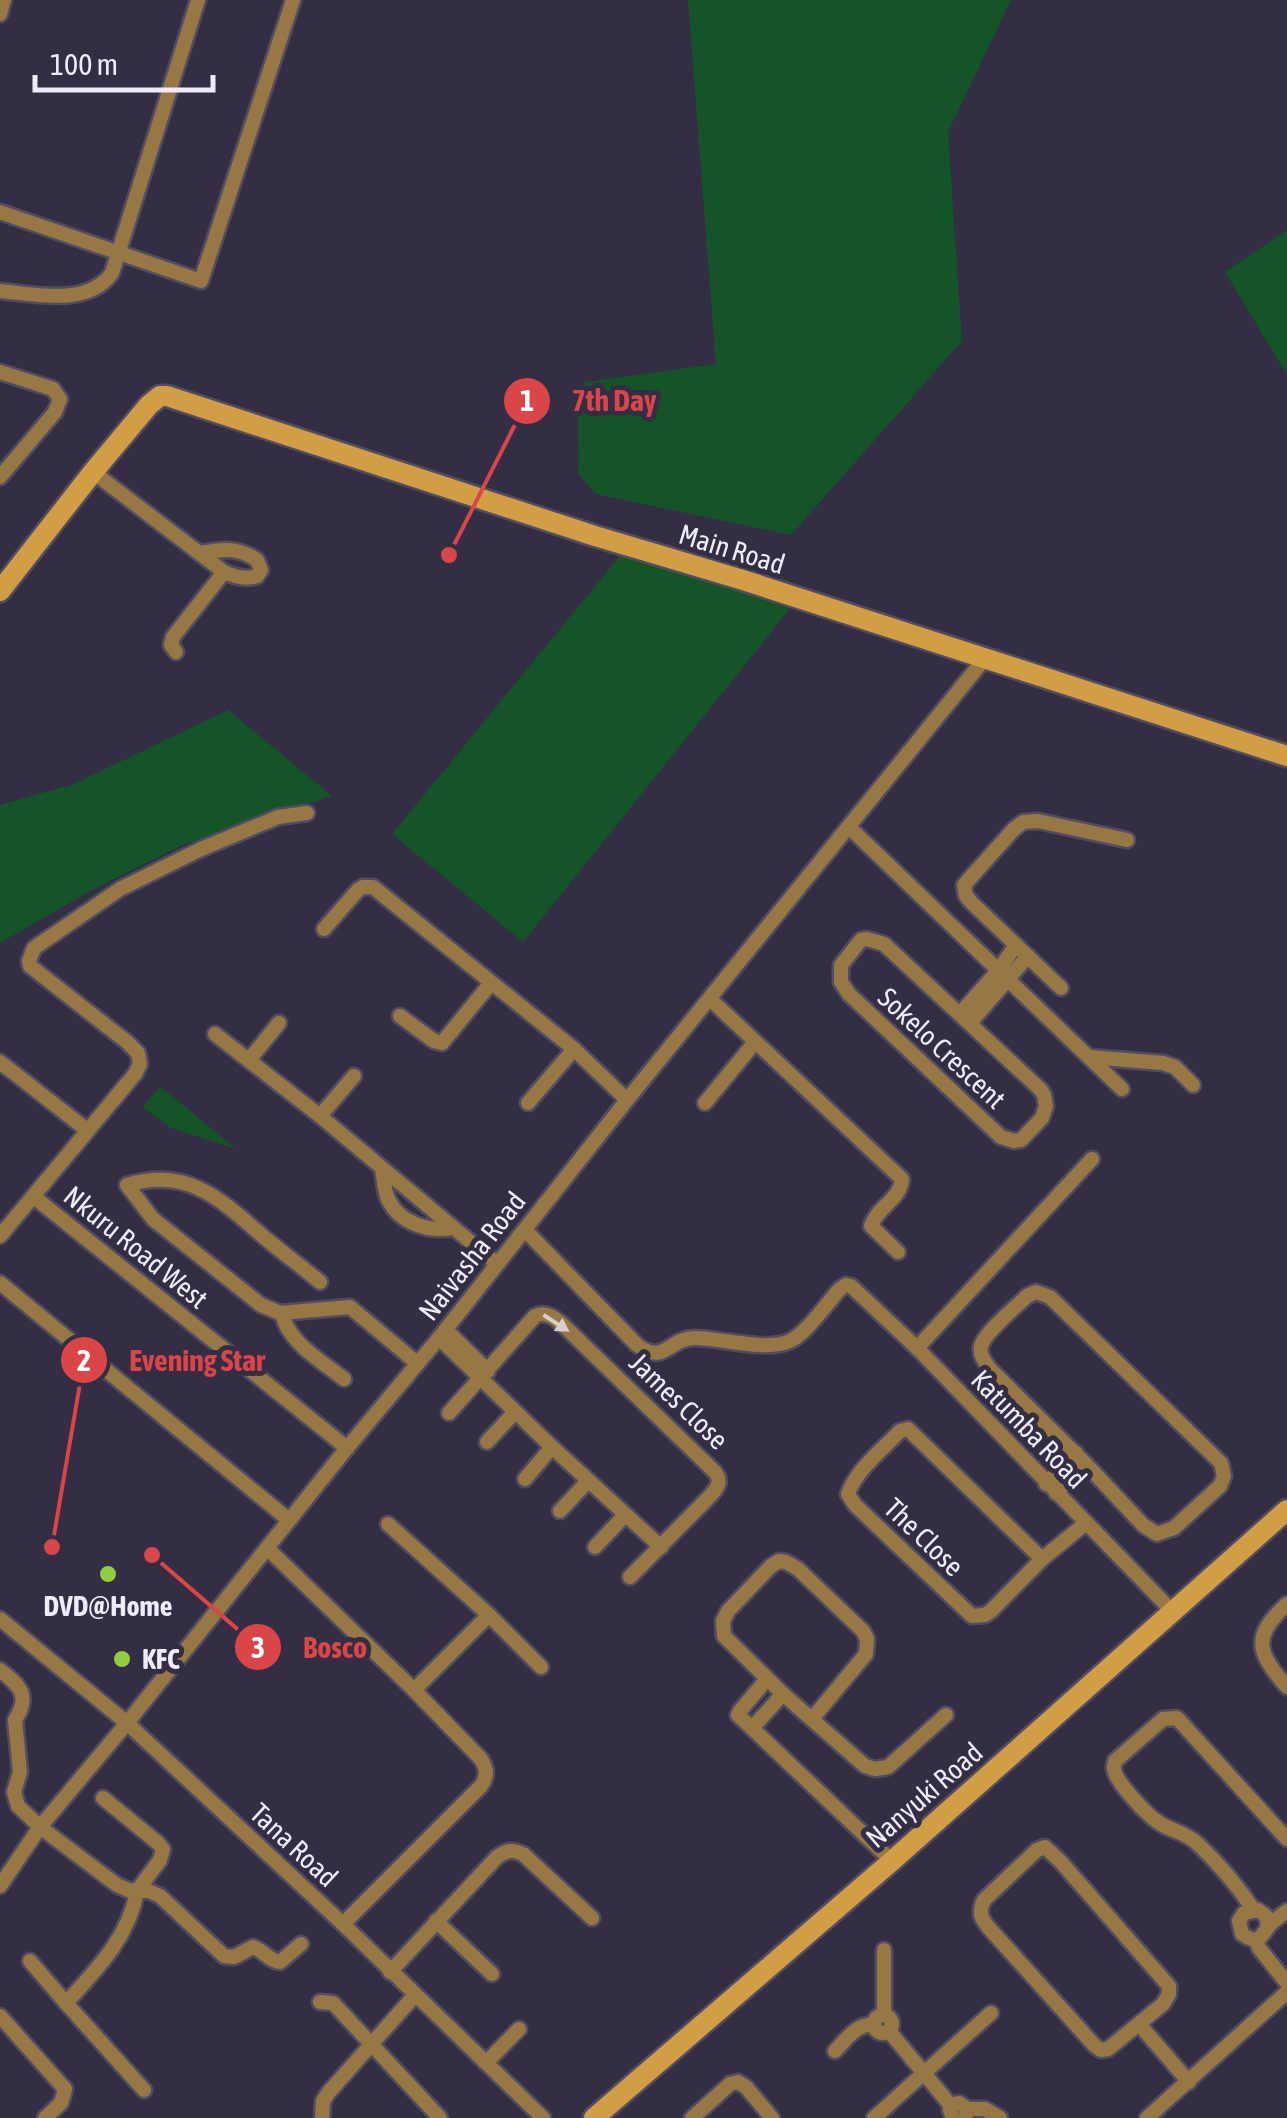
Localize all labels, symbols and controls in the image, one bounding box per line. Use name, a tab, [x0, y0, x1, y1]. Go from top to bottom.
scale bar	[35, 30, 212, 92]
text: 100 m	[50, 47, 118, 81]
callout: 7th Day	[502, 371, 677, 431]
text: 1	[520, 383, 534, 417]
text: 7th Day	[572, 383, 657, 417]
street label: Main Road	[675, 518, 789, 580]
street label: Sokelo Crescent	[872, 981, 1012, 1115]
street label: Nkuru Road West	[58, 1179, 214, 1315]
street label: Naivasha Road	[412, 1185, 532, 1327]
one-way arrow	[543, 1313, 570, 1331]
callout: Evening Star	[59, 1330, 285, 1390]
text: 2	[77, 1343, 91, 1377]
text: Evening Star	[129, 1343, 266, 1377]
street label: James Close	[623, 1346, 735, 1456]
street label: Katumba Road	[965, 1363, 1093, 1495]
street label: The Close	[878, 1492, 970, 1582]
marker: DVD@Home	[97, 1563, 119, 1585]
place label: DVD@Home	[44, 1590, 172, 1622]
callout: Bosco	[233, 1617, 387, 1677]
text: 3	[251, 1630, 265, 1664]
text: Bosco	[303, 1630, 367, 1664]
place label: KFC	[142, 1643, 180, 1675]
marker: KFC	[111, 1648, 133, 1670]
street label: Nanyuki Road	[859, 1736, 989, 1854]
street label: Tana Road	[244, 1797, 344, 1893]

